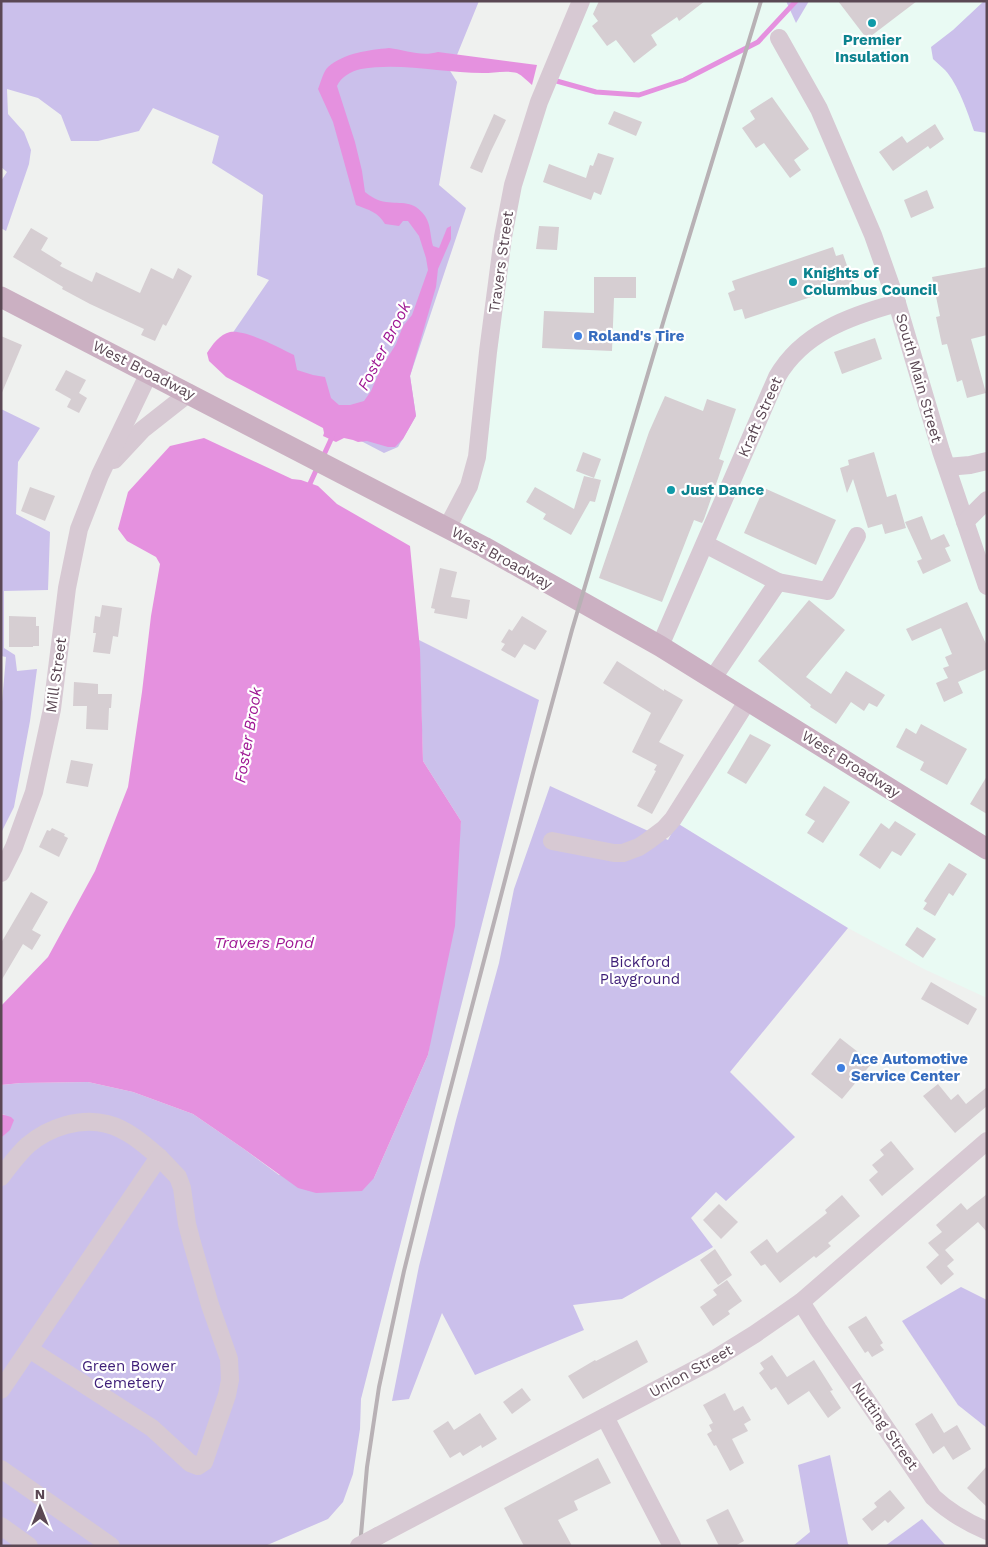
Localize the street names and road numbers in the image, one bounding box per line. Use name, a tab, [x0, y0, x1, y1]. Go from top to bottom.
street label: Travers Street	[485, 209, 517, 314]
street label: South Main Street	[892, 311, 946, 445]
street label: West Broadway	[90, 336, 198, 404]
street label: Kraft Street	[734, 373, 786, 460]
street label: West Broadway	[448, 523, 556, 593]
street label: Mill Street	[42, 636, 70, 714]
street label: West Broadway	[798, 727, 904, 802]
street label: Union Street	[646, 1340, 736, 1401]
street label: Nutting Street	[848, 1379, 922, 1474]

